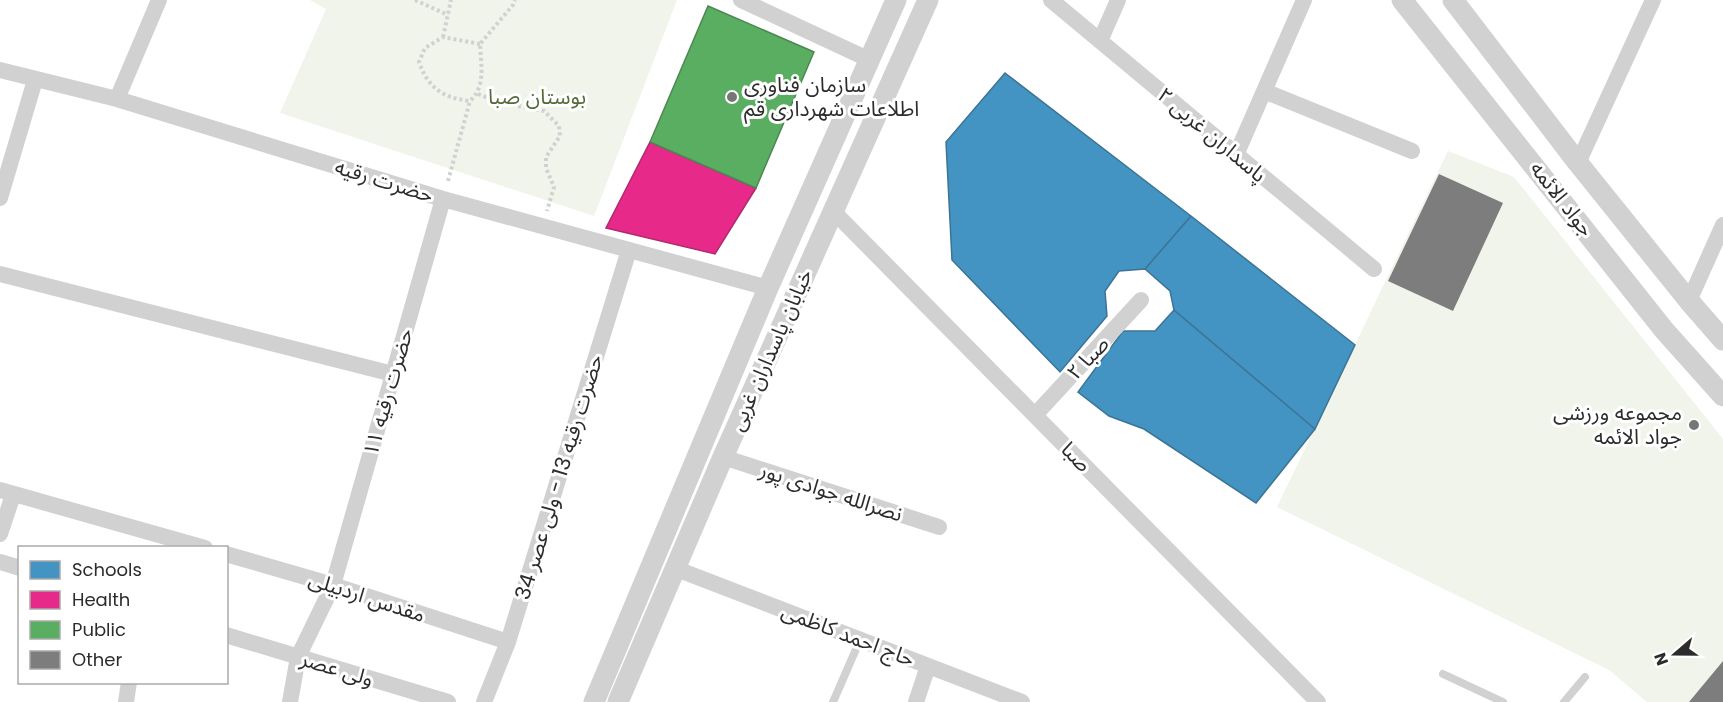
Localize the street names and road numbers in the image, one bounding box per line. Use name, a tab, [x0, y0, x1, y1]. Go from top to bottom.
street label: پاسداران غربی ۲	[1152, 80, 1273, 189]
street label: حضرت رقیه	[331, 152, 437, 209]
street label: جواد الائمه	[1524, 155, 1601, 242]
street label: خیابان پاسداران غربی	[722, 264, 819, 435]
street label: حضرت رقیه ۱۱	[355, 325, 420, 459]
street label: صبا ۲	[1060, 329, 1115, 386]
street label: حضرت رقیه 13 - ولی عصر 34	[507, 351, 610, 603]
street label: صبا	[1055, 435, 1098, 478]
street label: نصرالله جوادی پور	[755, 454, 906, 528]
street label: مقدس اردبیلی	[305, 564, 429, 629]
street label: حاج احمد کاظمی	[777, 596, 919, 674]
street label: ولی عصر	[296, 643, 377, 693]

